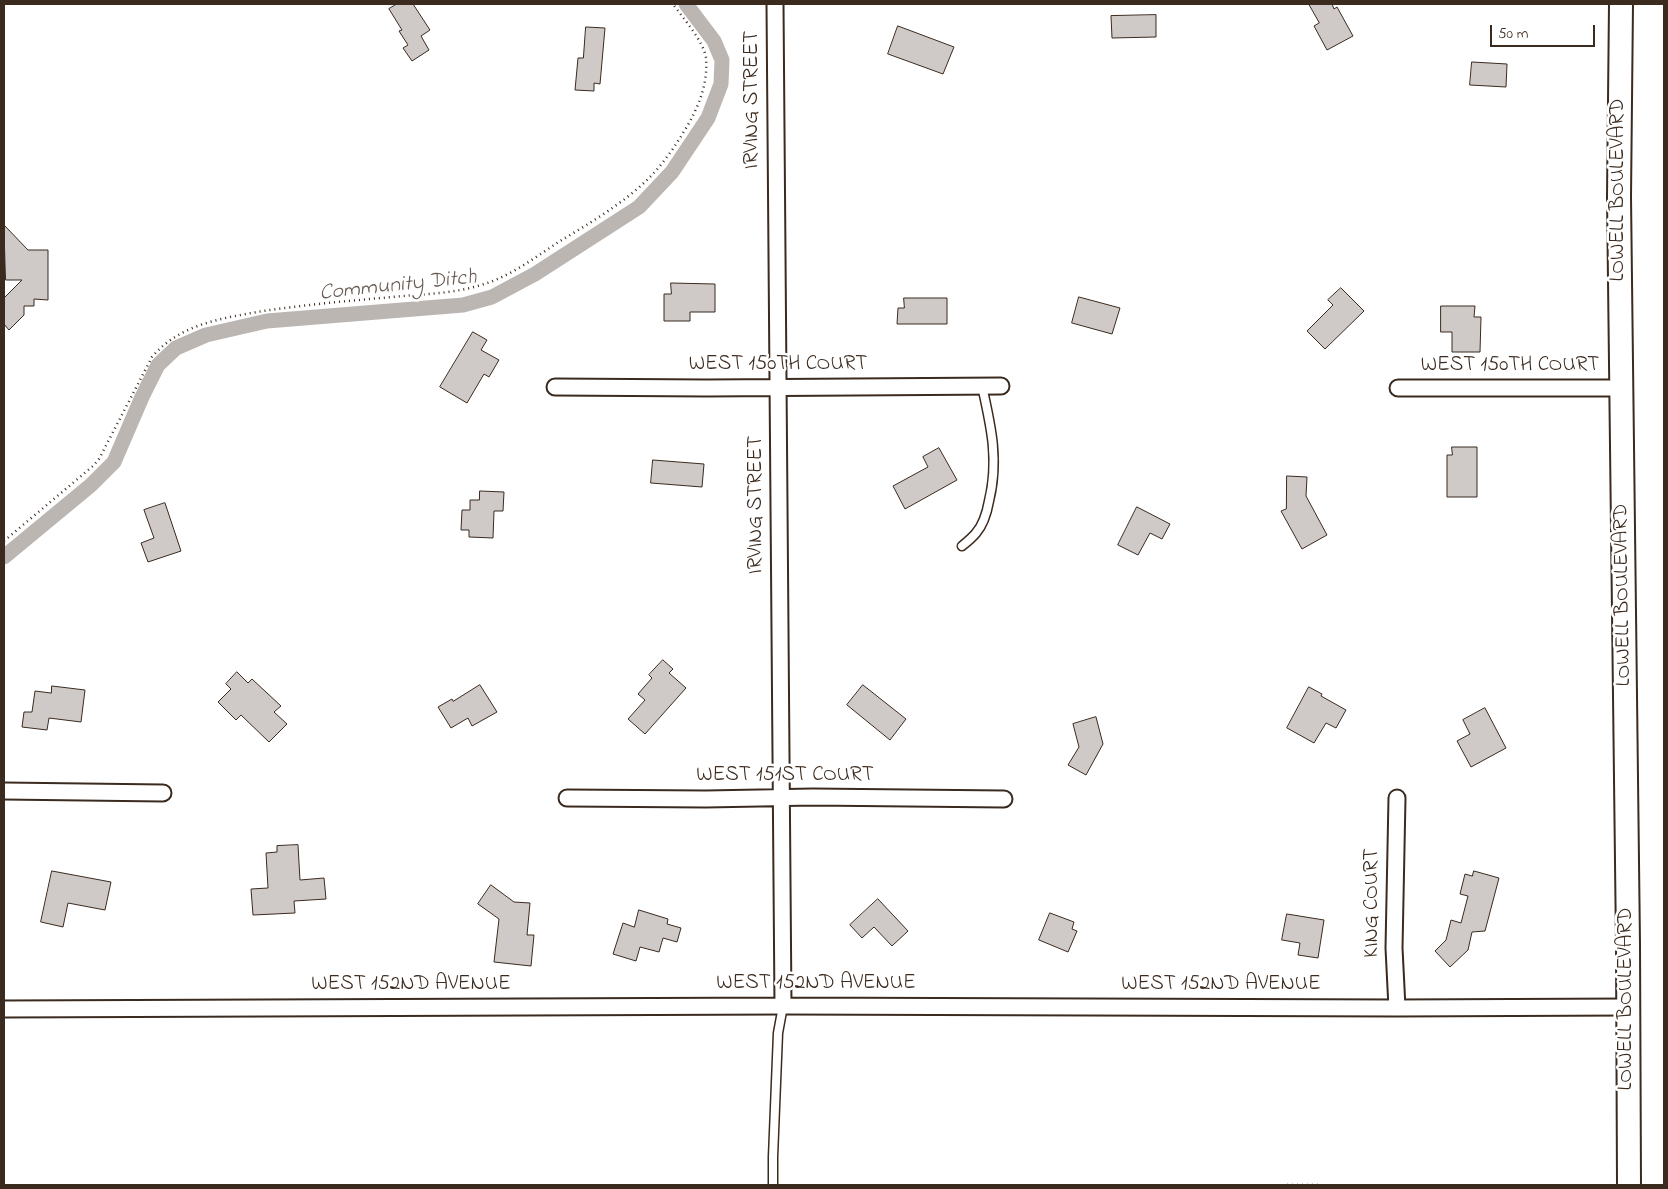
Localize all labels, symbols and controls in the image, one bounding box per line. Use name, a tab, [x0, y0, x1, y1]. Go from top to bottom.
scale bar	[1493, 15, 1598, 47]
text: 50 m	[1498, 23, 1528, 45]
street label: IRVING STREET	[741, 31, 767, 169]
street label: LOWELL BOULEVARD	[1607, 99, 1633, 281]
water label: Community Ditch	[318, 266, 478, 308]
street label: WEST 150TH COURT	[689, 353, 867, 379]
street label: WEST 150TH COURT	[1421, 354, 1599, 380]
street label: IRVING STREET	[745, 436, 771, 574]
street label: LOWELL BOULEVARD	[1610, 503, 1638, 687]
street label: WEST 151ST COURT	[696, 764, 874, 790]
street label: KING COURT	[1361, 848, 1387, 958]
street label: LOWELL BOULEVARD	[1615, 908, 1641, 1090]
street label: WEST 152ND AVENUE	[716, 972, 916, 998]
street label: WEST 152ND AVENUE	[311, 973, 511, 999]
street label: WEST 152ND AVENUE	[1121, 973, 1321, 999]

